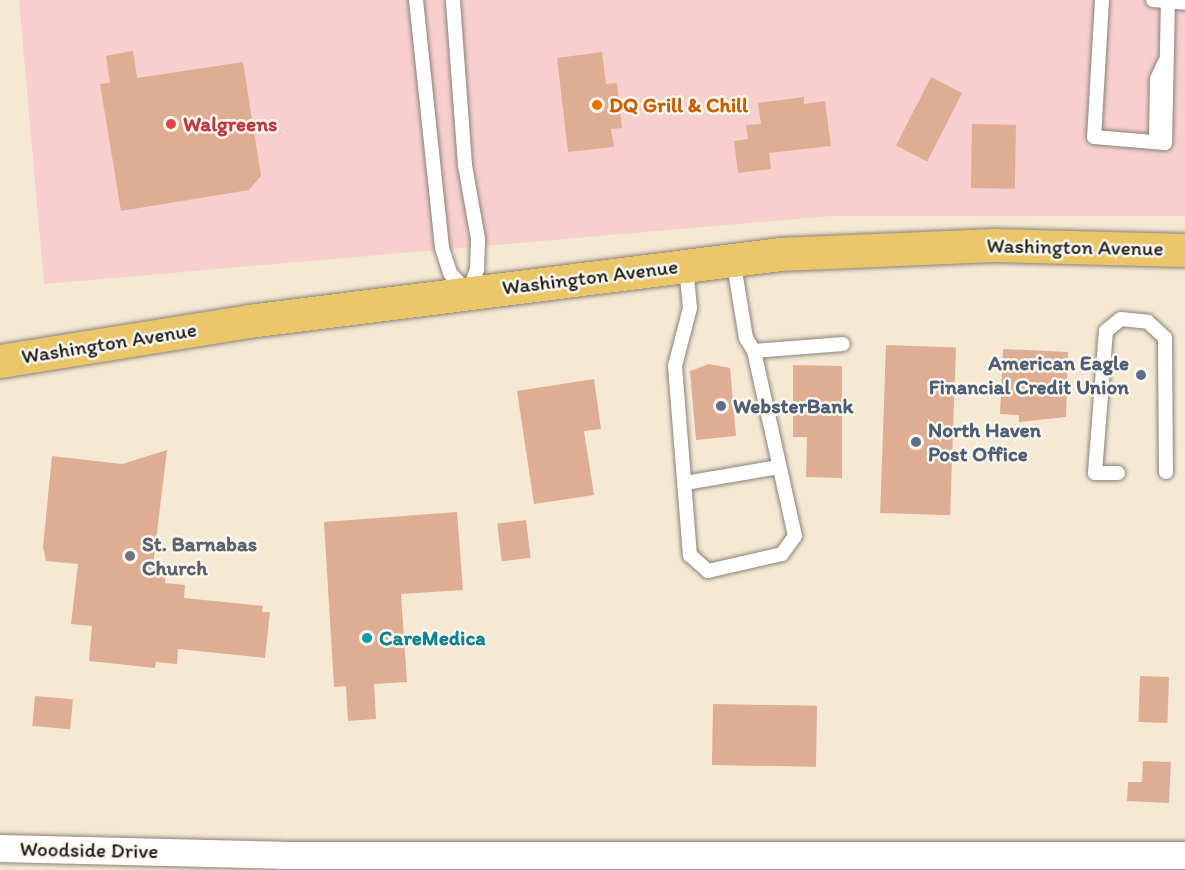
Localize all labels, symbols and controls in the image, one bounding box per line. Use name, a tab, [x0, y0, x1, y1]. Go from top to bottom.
place label: DQ Grill & Chill	[609, 92, 748, 118]
marker: DQ Grill & Chill	[590, 98, 604, 112]
place label: Walgreens	[183, 111, 277, 137]
marker: Walgreens	[164, 117, 178, 131]
street label: Washington Avenue	[986, 233, 1164, 261]
street label: Washington Avenue	[501, 254, 679, 300]
street label: Washington Avenue	[20, 317, 198, 369]
place label: American Eagle Financial Credit Union	[929, 350, 1129, 400]
marker: American Eagle Financial Credit Union	[1134, 368, 1148, 382]
place label: WebsterBank	[733, 393, 853, 419]
marker: WebsterBank	[714, 399, 728, 413]
place label: North Haven Post Office	[928, 417, 1041, 467]
marker: North Haven Post Office	[909, 435, 923, 449]
place label: St. Barnabas Church	[142, 531, 257, 581]
marker: St. Barnabas Church	[123, 549, 137, 563]
place label: CareMedica	[379, 625, 486, 651]
marker: CareMedica	[360, 631, 374, 645]
street label: Woodside Drive	[20, 836, 158, 864]

